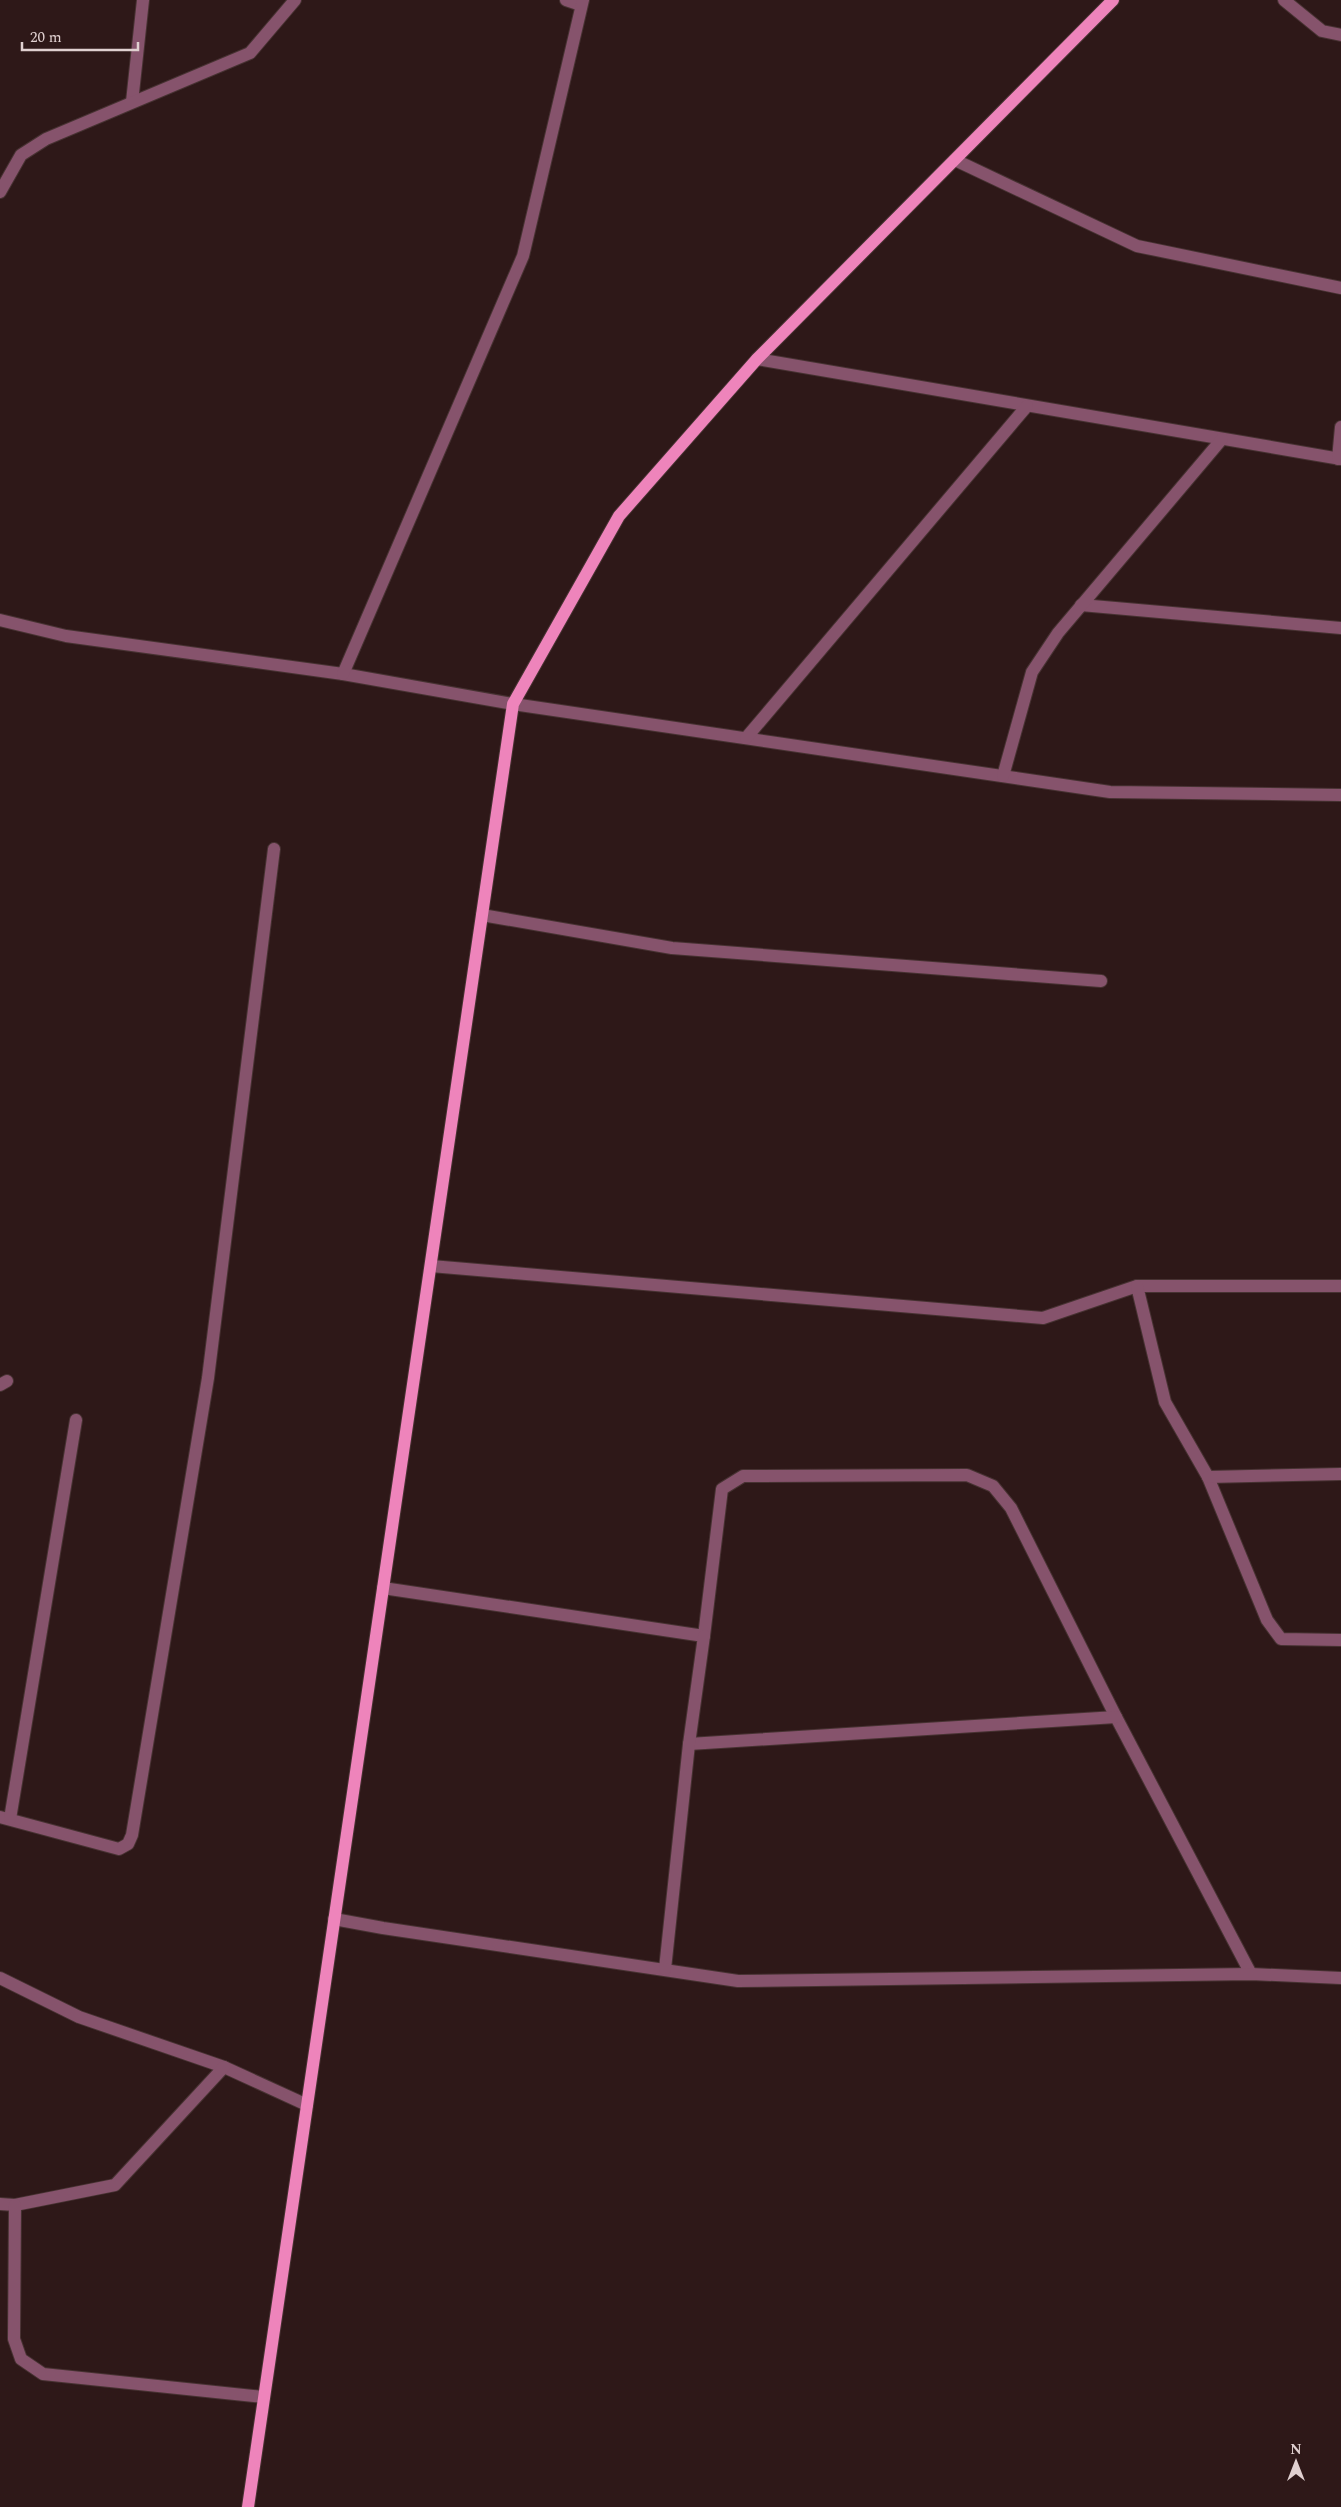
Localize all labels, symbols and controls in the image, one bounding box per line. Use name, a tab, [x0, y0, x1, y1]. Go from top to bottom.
scale bar	[22, 20, 139, 52]
text: 20 m	[30, 26, 62, 49]
north arrow	[1271, 2437, 1321, 2487]
text: N	[1290, 2439, 1302, 2460]

